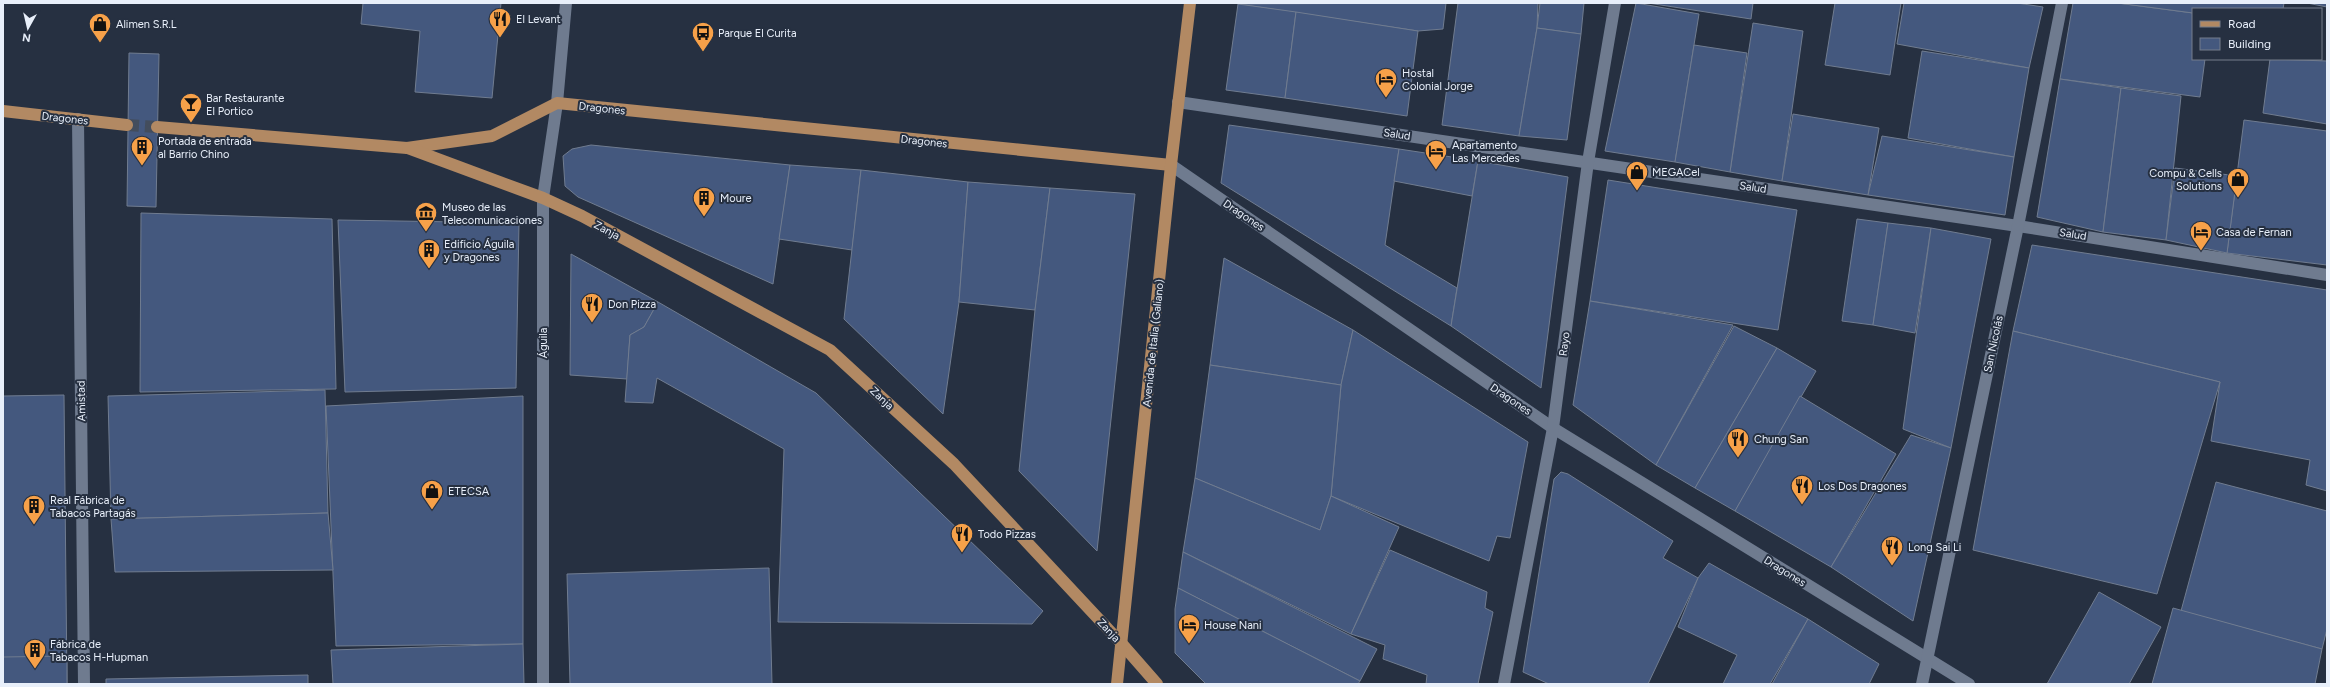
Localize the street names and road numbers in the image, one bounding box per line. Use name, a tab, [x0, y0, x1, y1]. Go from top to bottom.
street label: Dragones	[578, 100, 626, 117]
street label: Dragones	[41, 110, 89, 127]
street label: Salud	[1382, 126, 1411, 143]
street label: Dragones	[900, 133, 948, 150]
street label: Salud	[1738, 179, 1767, 196]
street label: Dragones	[1221, 197, 1267, 234]
street label: Zanja	[592, 218, 622, 243]
street label: Salud	[2058, 226, 2087, 243]
street label: Avenida de Italia (Galiano)	[1140, 278, 1167, 408]
street label: San Nicolás	[1981, 315, 2006, 374]
street label: Águila	[537, 328, 550, 358]
street label: Rayo	[1557, 331, 1572, 357]
street label: Amistad	[75, 381, 88, 421]
street label: Dragones	[1488, 381, 1534, 418]
street label: Zanja	[867, 384, 896, 412]
street label: Dragones	[1761, 553, 1808, 589]
street label: Zanja	[1095, 616, 1123, 645]

